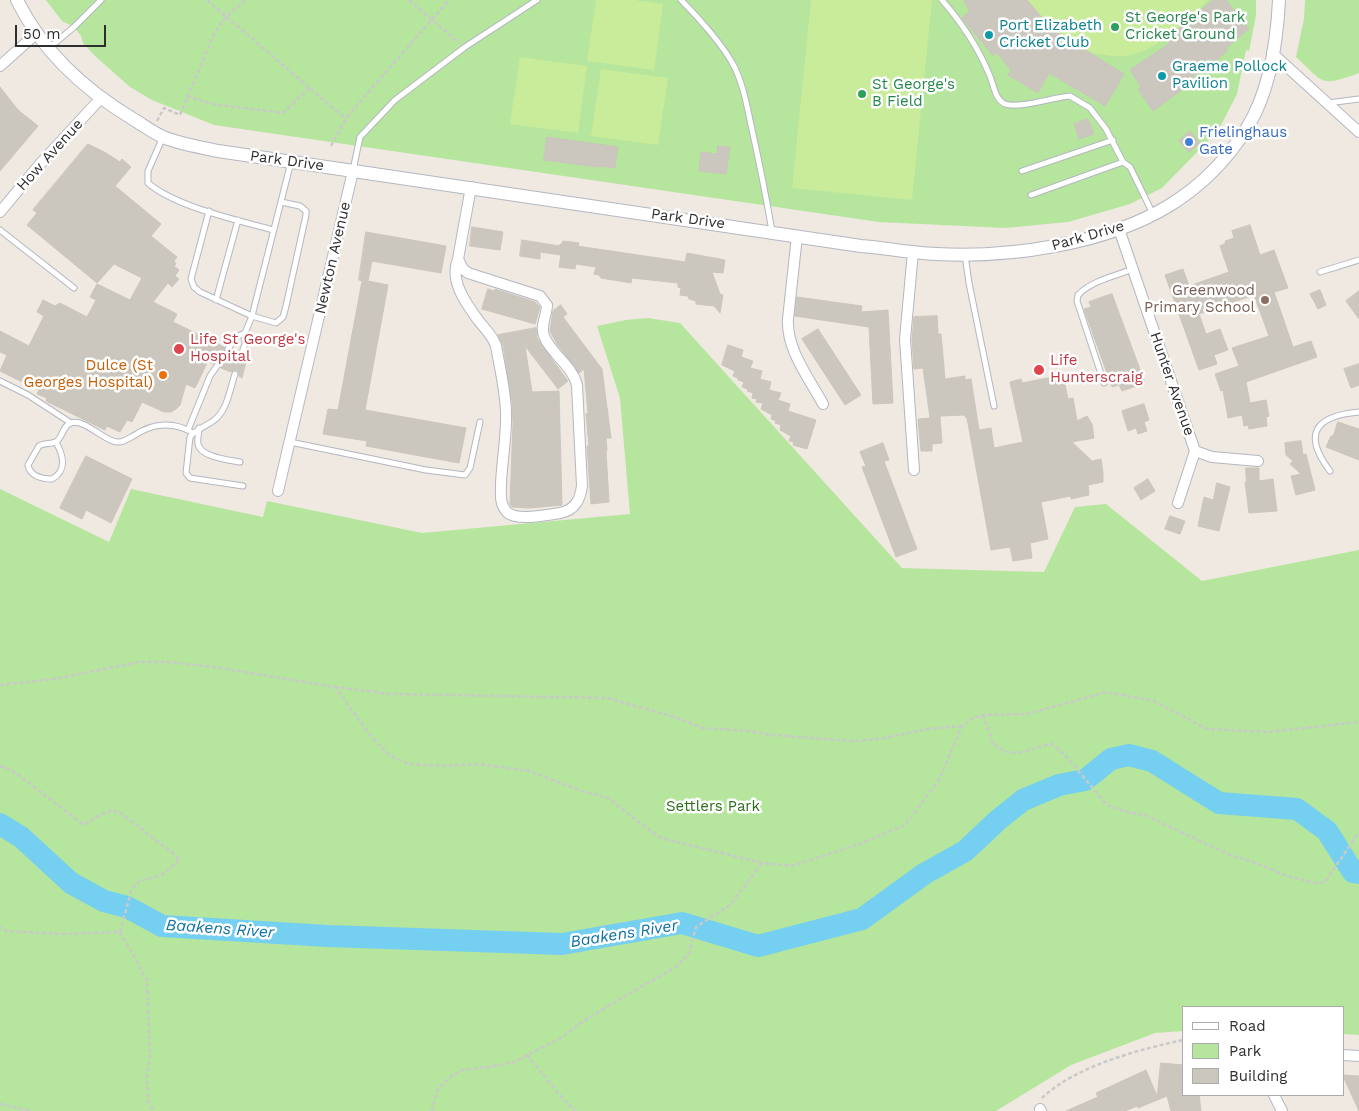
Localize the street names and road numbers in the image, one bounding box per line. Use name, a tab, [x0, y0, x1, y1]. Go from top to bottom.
street label: How Avenue	[13, 115, 87, 195]
street label: Park Drive	[249, 147, 325, 175]
street label: Newton Avenue	[311, 200, 355, 316]
street label: Park Drive	[650, 205, 726, 233]
street label: Park Drive	[1050, 217, 1126, 255]
street label: Hunter Avenue	[1146, 330, 1198, 438]

